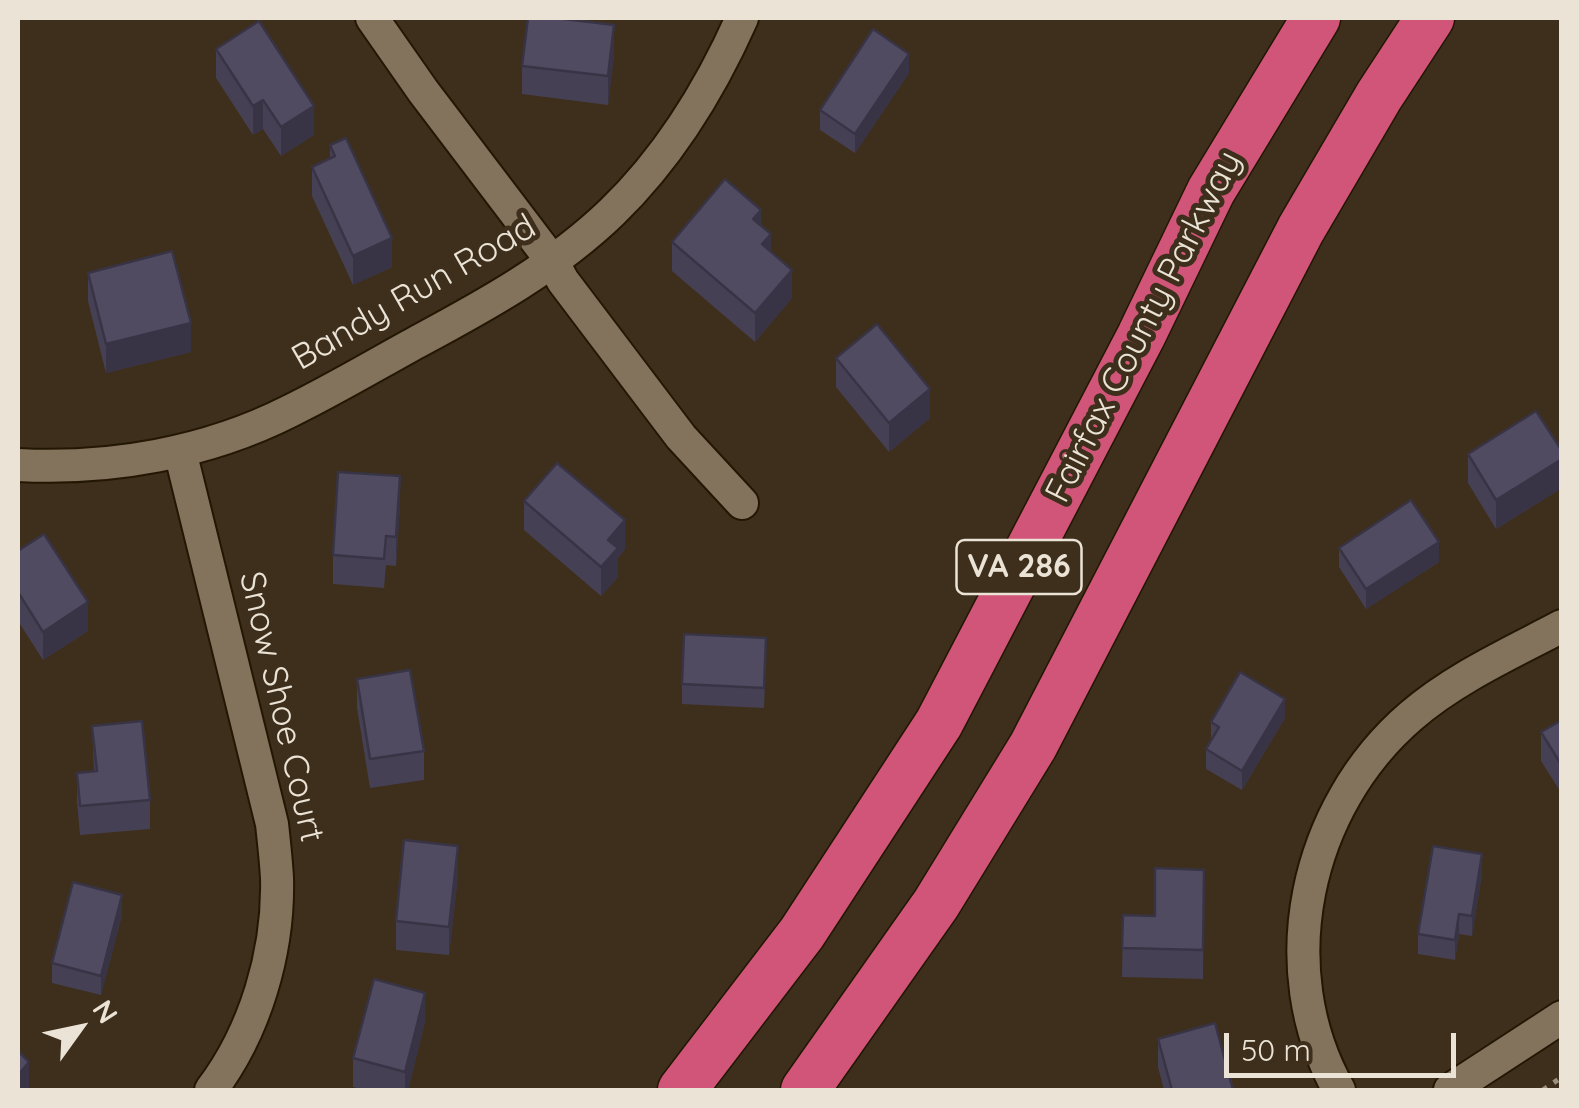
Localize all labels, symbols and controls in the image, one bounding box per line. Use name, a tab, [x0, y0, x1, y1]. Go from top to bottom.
street label: Fairfax County Parkway	[1037, 144, 1251, 510]
street label: Bandy Run Road	[285, 206, 543, 380]
road number: VA 286	[956, 540, 1082, 594]
street label: Snow Shoe Court	[229, 568, 333, 846]
north arrow	[30, 978, 130, 1078]
text: N	[85, 993, 126, 1030]
scale bar	[1229, 1013, 1462, 1075]
text: 50 m	[1241, 1031, 1311, 1069]

